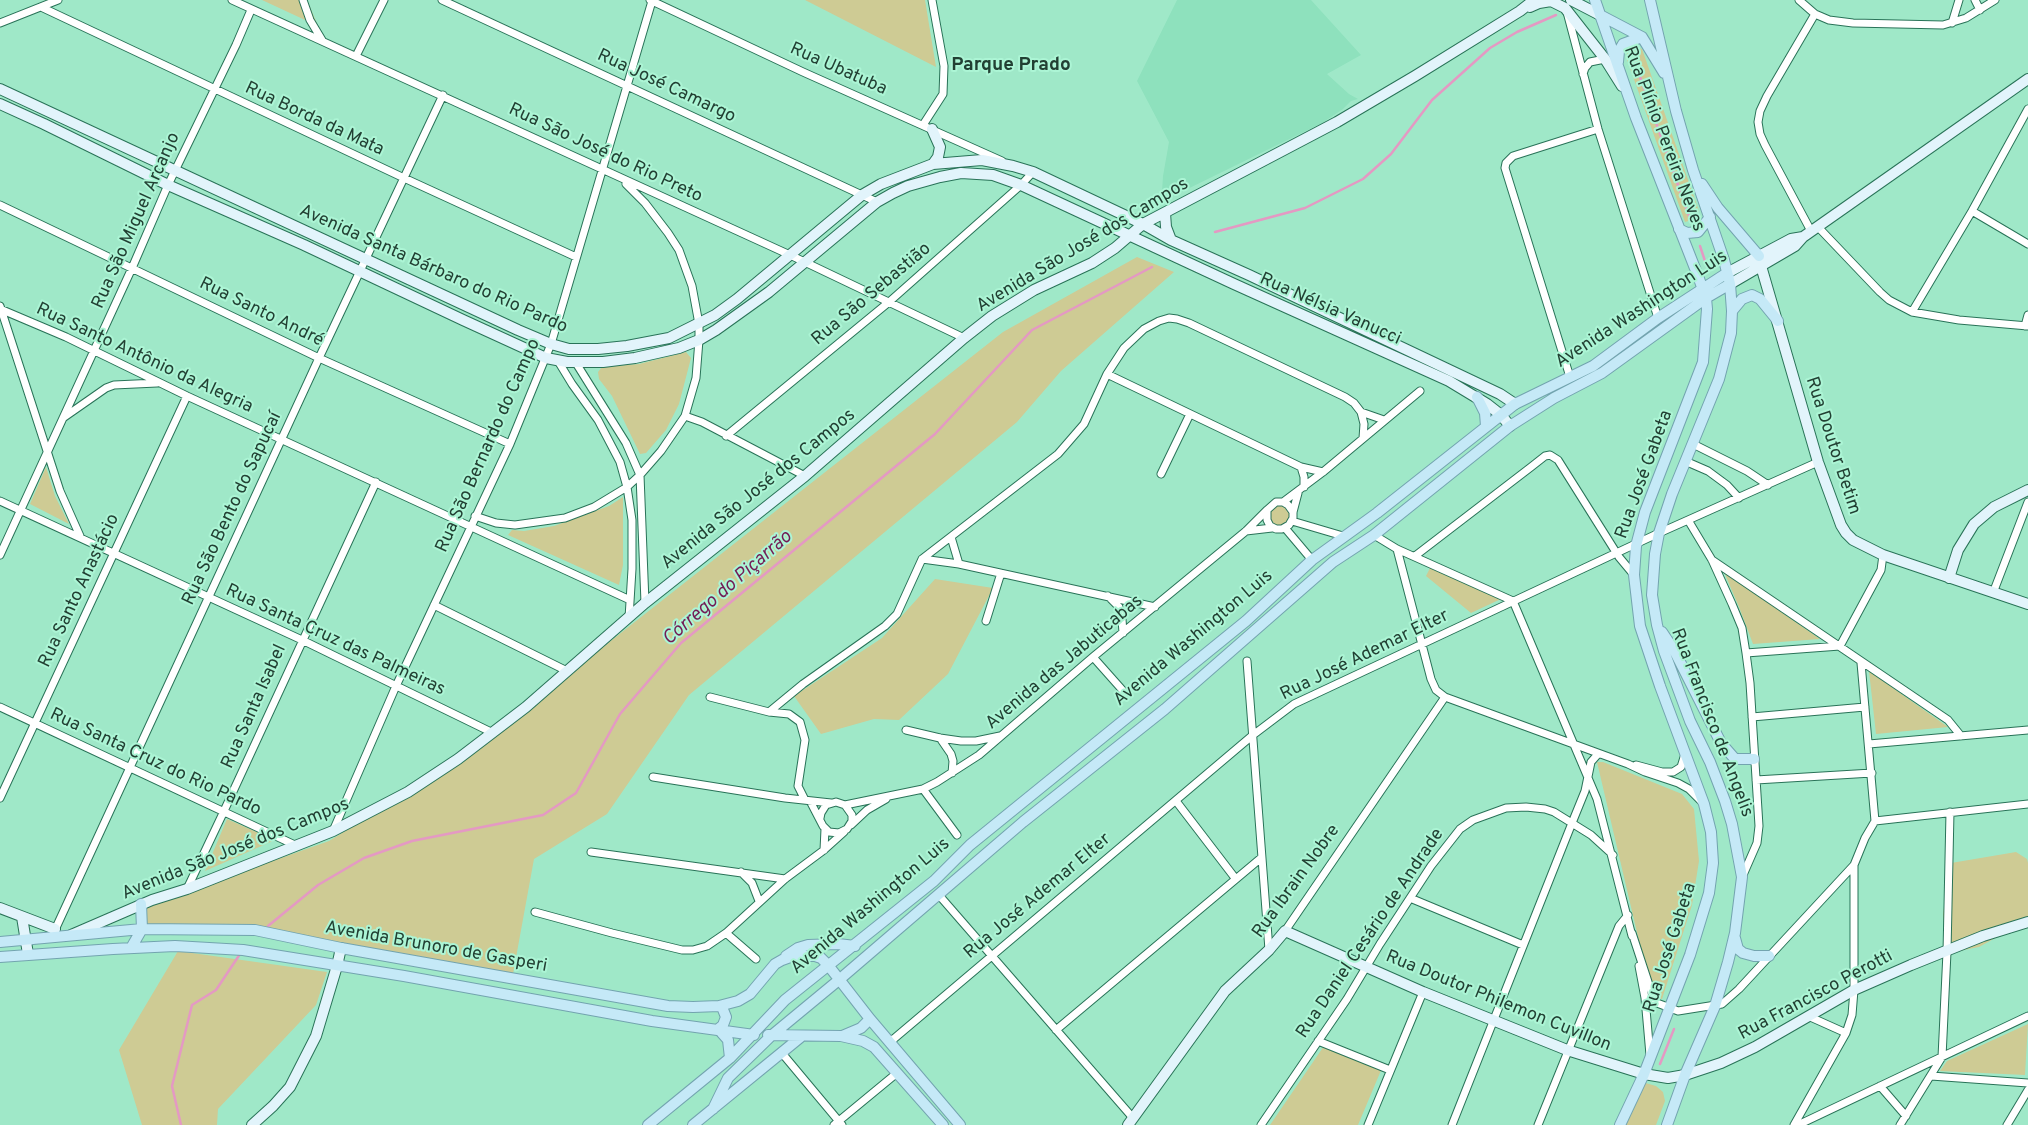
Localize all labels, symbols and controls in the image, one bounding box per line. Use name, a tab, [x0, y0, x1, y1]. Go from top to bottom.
street label: Rua Ubatuba	[786, 39, 890, 101]
street label: Rua Plínio Pereira Neves	[1618, 43, 1708, 235]
street label: Rua José Camargo	[593, 45, 739, 129]
district label: Parque Prado	[951, 55, 1071, 77]
street label: Rua Borda da Mata	[241, 78, 387, 162]
street label: Rua São José do Rio Preto	[505, 100, 705, 208]
street label: Rua São Miguel Arcanjo	[88, 130, 186, 312]
street label: Avenida São José dos Campos	[973, 174, 1193, 318]
street label: Avenida Santa Bárbaro do Rio Pardo	[296, 201, 570, 339]
street label: Rua São Sebastião	[808, 239, 936, 351]
street label: Avenida Washington Luis	[1552, 246, 1732, 374]
street label: Rua Nélsia Vanucci	[1256, 269, 1404, 351]
street label: Rua Santo André	[195, 274, 327, 352]
street label: Rua Santo Antônio da Alegria	[32, 299, 256, 419]
street label: Rua São Bernardo do Campo	[432, 336, 546, 556]
street label: Rua Doutor Betim	[1800, 374, 1864, 518]
street label: Avenida São José dos Campos	[658, 405, 860, 575]
street label: Rua José Gabeta	[1612, 408, 1678, 542]
street label: Rua São Bento do Sapucaí	[179, 409, 287, 609]
street label: Rua Santo Anastácio	[35, 511, 125, 671]
water label: Córrego do Piçarrão	[659, 527, 797, 651]
street label: Avenida Washington Luis	[1110, 566, 1278, 712]
street label: Rua Santa Cruz das Palmeiras	[222, 580, 448, 702]
street label: Avenida das Jabuticabas	[982, 591, 1148, 735]
street label: Rua José Ademar Elter	[1277, 606, 1453, 706]
street label: Rua Francisco de Angelis	[1665, 626, 1757, 820]
street label: Rua Santa Isabel	[218, 642, 292, 772]
street label: Rua Santa Cruz do Rio Pardo	[46, 704, 264, 822]
street label: Avenida São José dos Campos	[119, 794, 353, 906]
street label: Rua Ibrain Nobre	[1249, 821, 1345, 943]
street label: Rua Daniel Cesário de Andrade	[1293, 825, 1449, 1043]
street label: Rua José Ademar Elter	[960, 829, 1116, 965]
street label: Avenida Washington Luis	[787, 834, 955, 980]
street label: Rua José Gabeta	[1640, 880, 1702, 1016]
street label: Avenida Brunoro de Gasperi	[323, 918, 549, 978]
street label: Rua Francisco Perotti	[1735, 946, 1897, 1046]
street label: Rua Doutor Philemon Cuvillon	[1382, 947, 1614, 1057]

